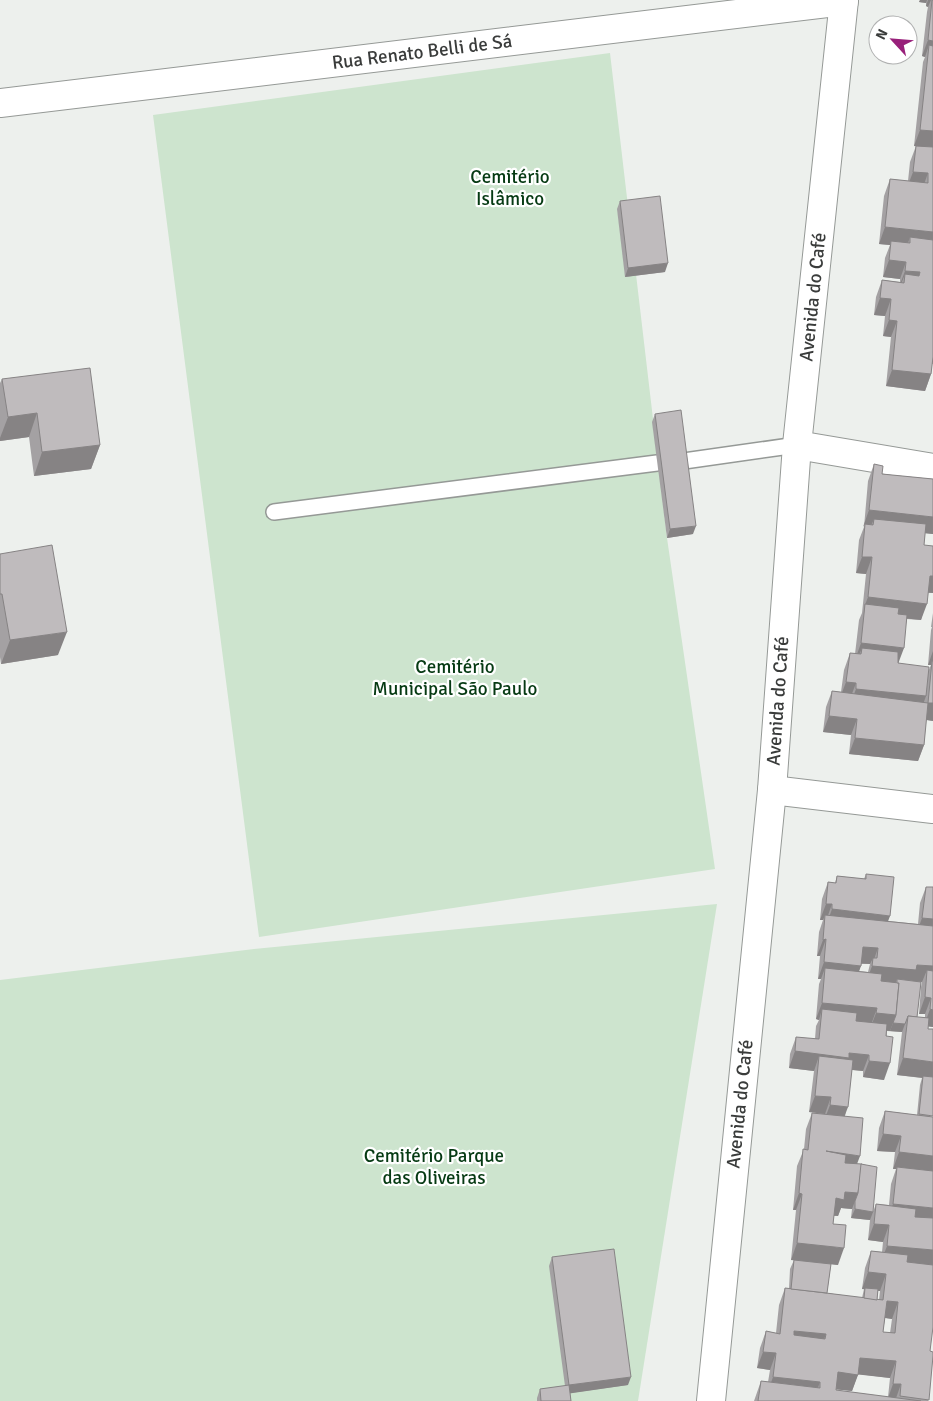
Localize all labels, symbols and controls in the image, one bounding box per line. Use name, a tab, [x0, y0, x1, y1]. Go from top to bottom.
north arrow	[868, 15, 918, 65]
text: N	[872, 26, 892, 43]
street label: Rua Renato Belli de Sá	[331, 29, 513, 75]
park label: Cemitério Islâmico	[470, 165, 550, 211]
street label: Avenida do Café	[794, 231, 832, 363]
street label: Avenida do Café	[762, 636, 794, 766]
park label: Cemitério Municipal São Paulo	[373, 655, 538, 701]
street label: Avenida do Café	[721, 1038, 759, 1170]
park label: Cemitério Parque das Oliveiras	[364, 1144, 504, 1190]

